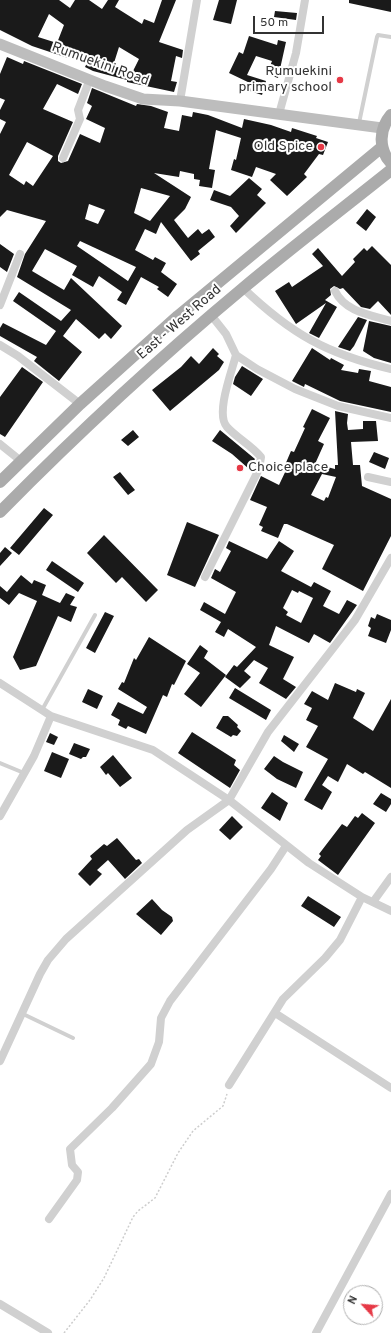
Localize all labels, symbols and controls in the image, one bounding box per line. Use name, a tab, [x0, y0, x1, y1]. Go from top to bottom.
scale bar	[255, 8, 326, 34]
text: 50 m	[260, 15, 288, 31]
street label: Rumuekini Road	[49, 40, 151, 90]
place label: Rumuekini primary school	[238, 64, 332, 96]
marker: Rumuekini primary school	[335, 75, 345, 85]
place label: Old Spice	[253, 139, 313, 155]
marker: Old Spice	[316, 142, 326, 152]
street label: East - West Road	[135, 282, 225, 364]
place label: Choice place	[248, 460, 328, 476]
marker: Choice place	[235, 463, 245, 473]
north arrow	[343, 1285, 383, 1325]
text: N	[345, 1294, 361, 1307]

